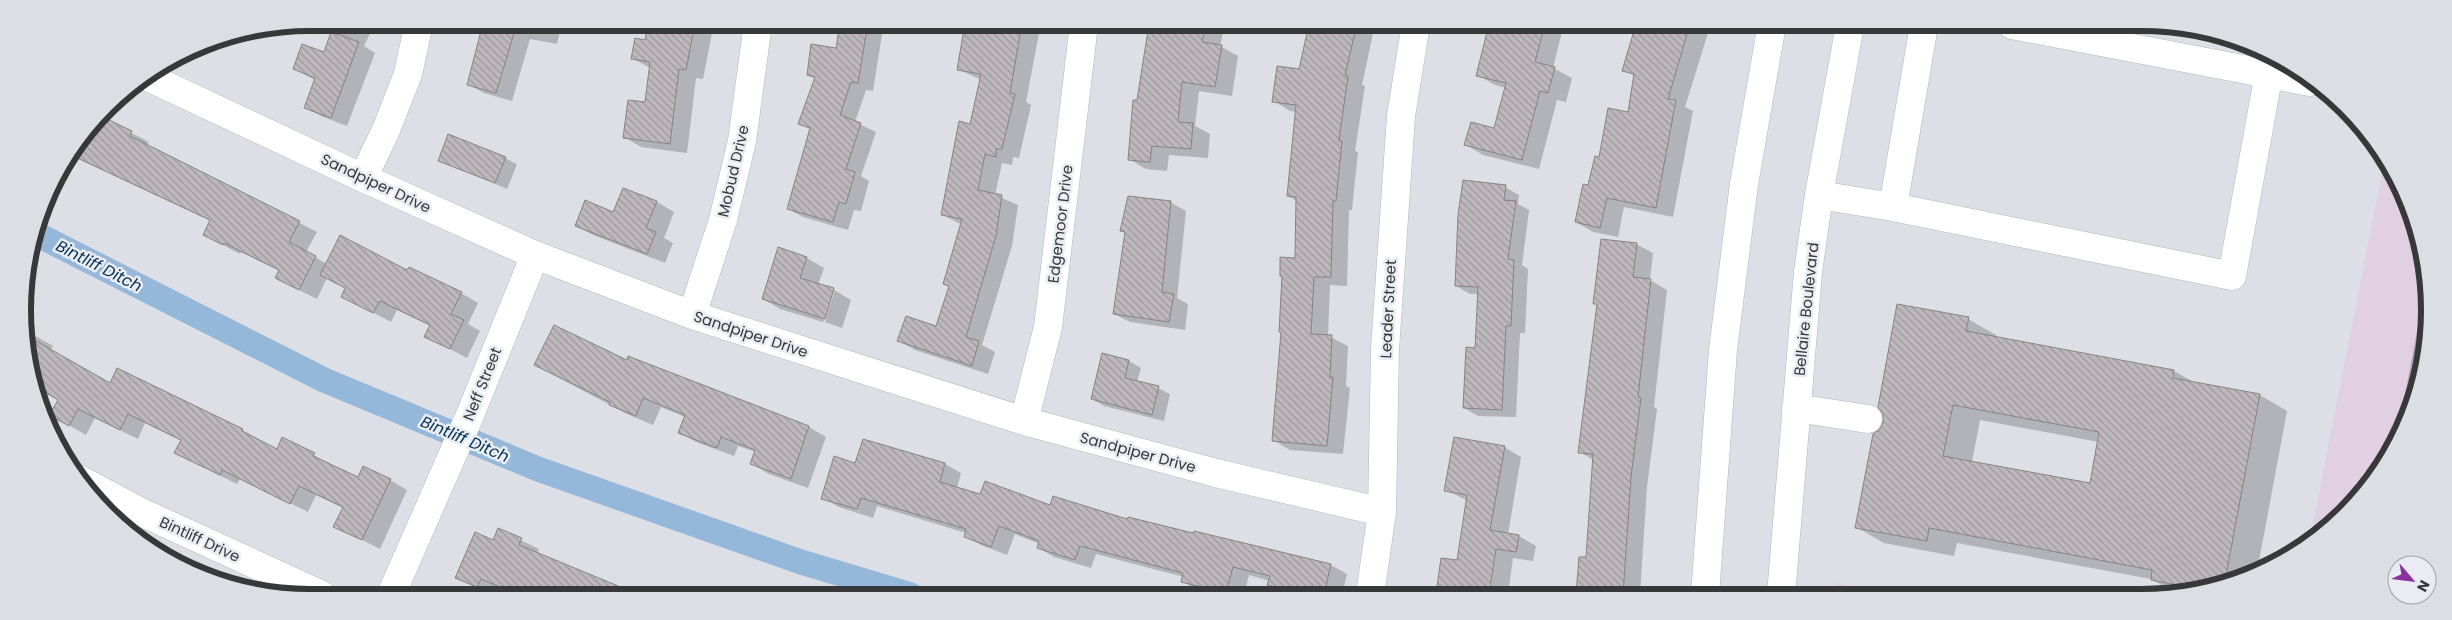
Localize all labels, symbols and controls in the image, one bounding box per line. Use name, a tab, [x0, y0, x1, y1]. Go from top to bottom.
street label: Mobud Drive	[712, 123, 754, 219]
street label: Sandpiper Drive	[318, 148, 434, 218]
street label: Edgemoor Drive	[1042, 164, 1078, 284]
water label: Bintliff Ditch	[52, 234, 146, 298]
street label: Bellaire Boulevard	[1789, 241, 1823, 377]
street label: Leader Street	[1375, 259, 1401, 359]
street label: Sandpiper Drive	[691, 306, 811, 362]
street label: Neff Street	[458, 344, 506, 424]
water label: Bintliff Ditch	[417, 410, 513, 468]
street label: Sandpiper Drive	[1078, 426, 1198, 478]
street label: Bintliff Drive	[156, 511, 244, 567]
north arrow	[2387, 555, 2437, 605]
text: N	[2412, 577, 2435, 595]

